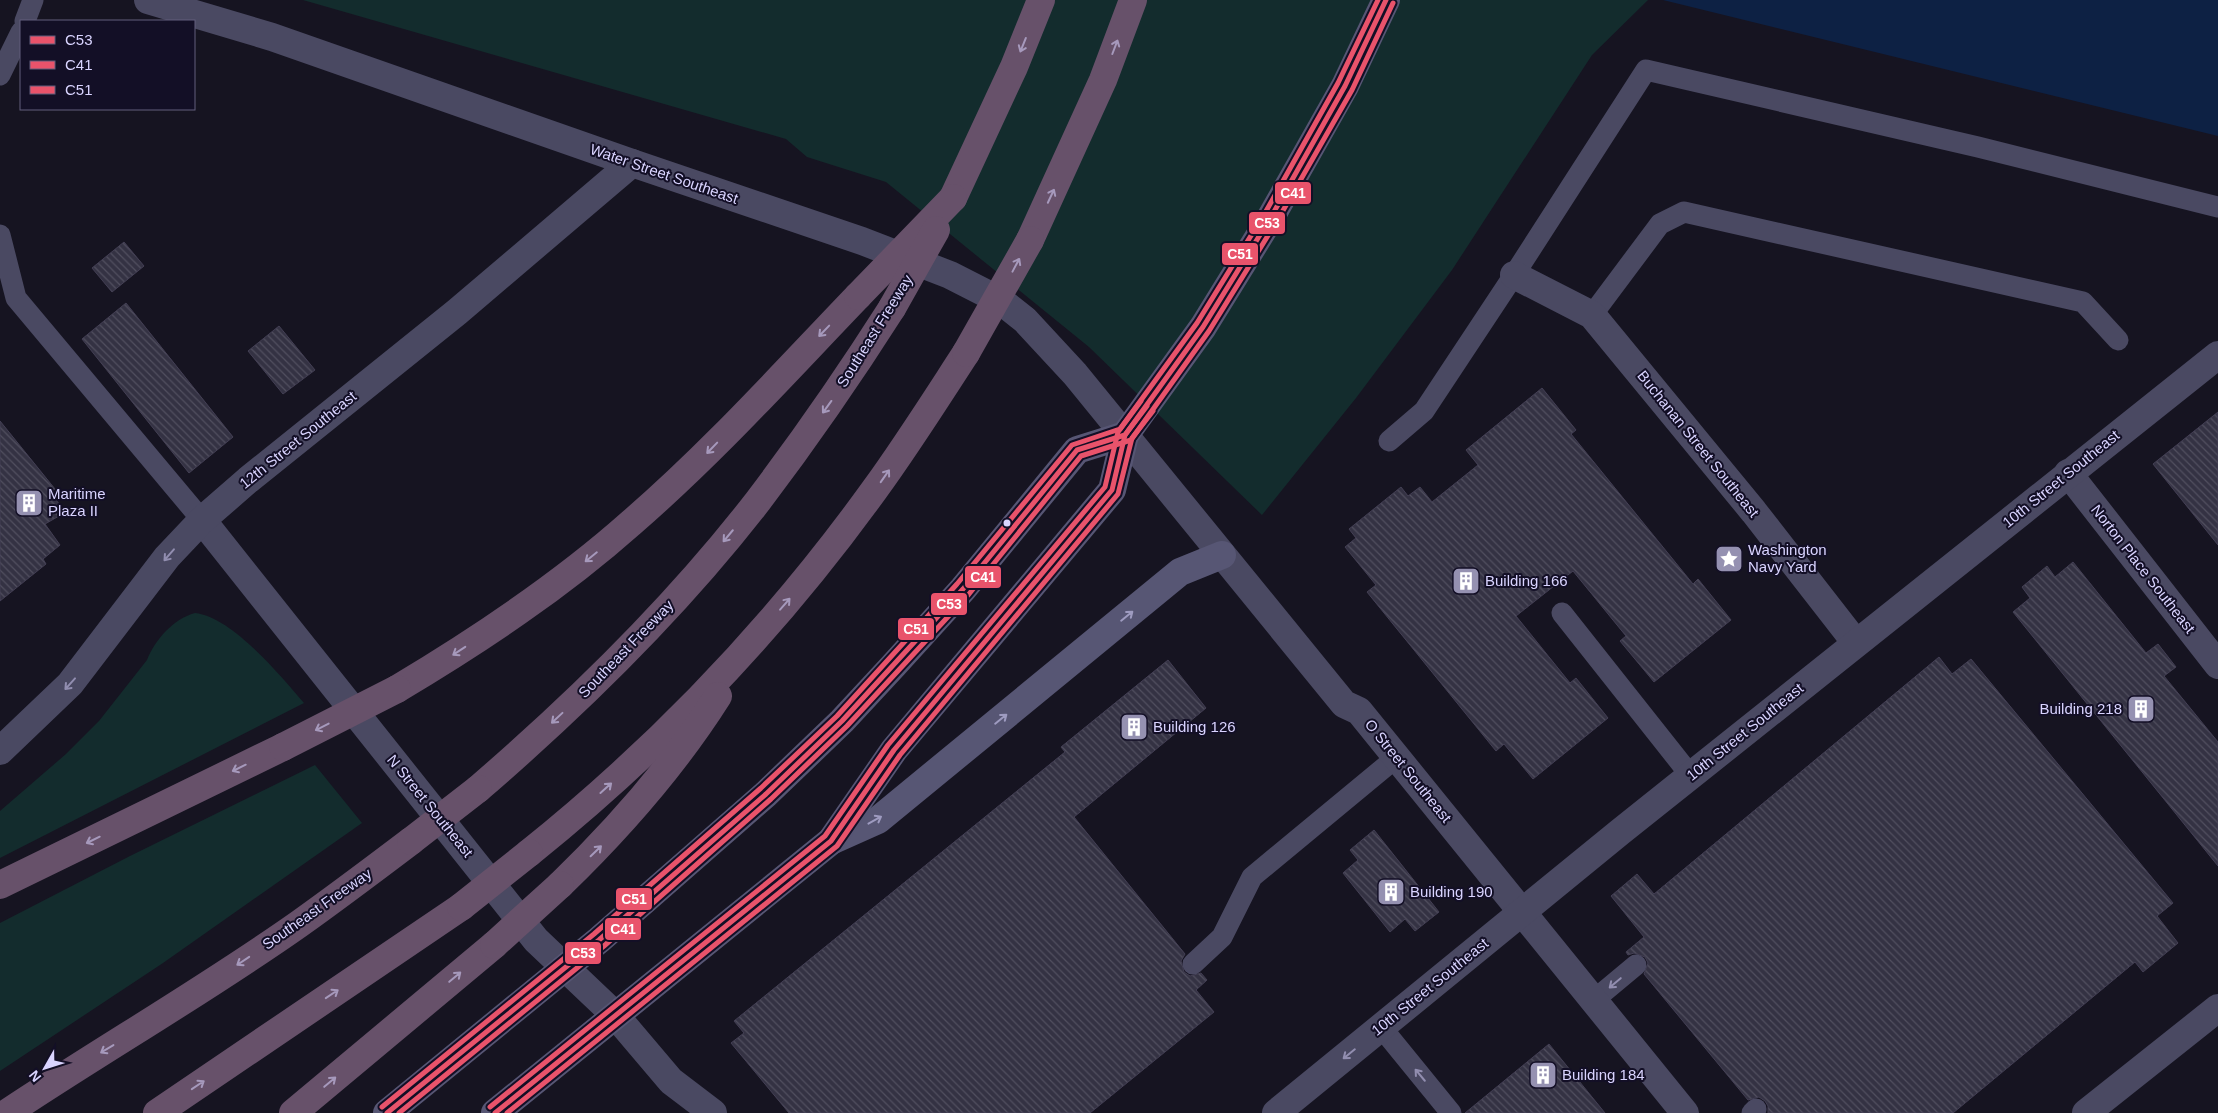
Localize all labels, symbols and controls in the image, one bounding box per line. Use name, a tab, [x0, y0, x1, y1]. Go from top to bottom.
legend	[20, 20, 195, 110]
text: C53	[65, 31, 93, 48]
one-way arrow	[1018, 37, 1028, 52]
one-way arrow	[1111, 39, 1120, 55]
text: C41	[65, 56, 93, 73]
text: C51	[65, 81, 93, 98]
street label: Water Street Southeast	[588, 140, 741, 207]
line badge: C41	[1274, 181, 1312, 205]
text: C41	[1280, 185, 1306, 201]
one-way arrow	[1046, 189, 1056, 204]
line badge: C53	[1248, 211, 1286, 235]
text: C53	[1254, 215, 1280, 231]
line badge: C51	[1221, 242, 1259, 266]
text: C51	[1227, 246, 1253, 262]
one-way arrow	[1011, 258, 1021, 273]
street label: Southeast Freeway	[833, 271, 916, 390]
one-way arrow	[818, 325, 831, 337]
street label: Buchanan Street Southeast	[1634, 367, 1763, 521]
street label: 12th Street Southeast	[236, 387, 360, 492]
one-way arrow	[821, 400, 832, 413]
street label: 10th Street Southeast	[1999, 426, 2123, 531]
one-way arrow	[705, 442, 718, 454]
one-way arrow	[879, 469, 890, 483]
place label: Maritime Plaza II	[48, 485, 106, 519]
building icon: Maritime Plaza II	[14, 488, 44, 518]
street label: Norton Place Southeast	[2088, 501, 2199, 637]
unlabelled marker	[1002, 518, 1012, 528]
one-way arrow	[723, 529, 734, 542]
place label: Washington Navy Yard	[1748, 541, 1827, 575]
place icon: Washington Navy Yard	[1714, 544, 1744, 574]
one-way arrow	[164, 549, 175, 562]
one-way arrow	[585, 551, 598, 562]
line badge: C41	[964, 565, 1002, 589]
building icon: Building 166	[1451, 566, 1481, 596]
text: C41	[970, 569, 996, 585]
place label: Building 166	[1485, 572, 1568, 589]
line badge: C53	[930, 592, 968, 616]
street label: Southeast Freeway	[575, 596, 677, 701]
text: C53	[936, 596, 962, 612]
one-way arrow	[779, 597, 790, 610]
one-way arrow	[1120, 610, 1133, 621]
line badge: C51	[897, 617, 935, 641]
text: C51	[903, 621, 929, 637]
one-way arrow	[452, 646, 466, 656]
one-way arrow	[64, 677, 76, 690]
street label: 10th Street Southeast	[1683, 679, 1807, 784]
building icon: Building 218	[2126, 694, 2156, 724]
place label: Building 218	[2039, 700, 2122, 717]
one-way arrow	[551, 712, 564, 724]
building icon: Building 126	[1119, 712, 1149, 742]
one-way arrow	[995, 713, 1008, 724]
street label: O Street Southeast	[1362, 716, 1456, 826]
place label: Building 126	[1153, 718, 1236, 735]
one-way arrow	[315, 723, 330, 732]
street label: N Street Southeast	[384, 751, 477, 861]
one-way arrow	[232, 764, 247, 773]
one-way arrow	[600, 782, 613, 794]
one-way arrow	[867, 815, 881, 825]
one-way arrow	[86, 836, 101, 845]
one-way arrow	[589, 845, 602, 857]
street label: Southeast Freeway	[259, 864, 375, 953]
building icon: Building 190	[1376, 877, 1406, 907]
place label: Building 190	[1410, 883, 1493, 900]
line badge: C51	[615, 887, 653, 911]
text: C51	[621, 891, 647, 907]
line badge: C41	[604, 917, 642, 941]
text: C41	[610, 921, 636, 937]
street label: 10th Street Southeast	[1368, 934, 1492, 1039]
line badge: C53	[564, 941, 602, 965]
text: C53	[570, 945, 596, 961]
one-way arrow	[237, 956, 251, 966]
one-way arrow	[448, 972, 461, 983]
one-way arrow	[1609, 977, 1622, 988]
one-way arrow	[325, 989, 339, 999]
north arrow	[20, 1043, 70, 1093]
one-way arrow	[100, 1044, 114, 1054]
one-way arrow	[1342, 1048, 1355, 1059]
building icon: Building 184	[1528, 1060, 1558, 1090]
place label: Building 184	[1562, 1066, 1645, 1083]
text: N	[25, 1067, 44, 1085]
one-way arrow	[1415, 1069, 1426, 1082]
one-way arrow	[324, 1076, 337, 1087]
one-way arrow	[190, 1080, 204, 1090]

